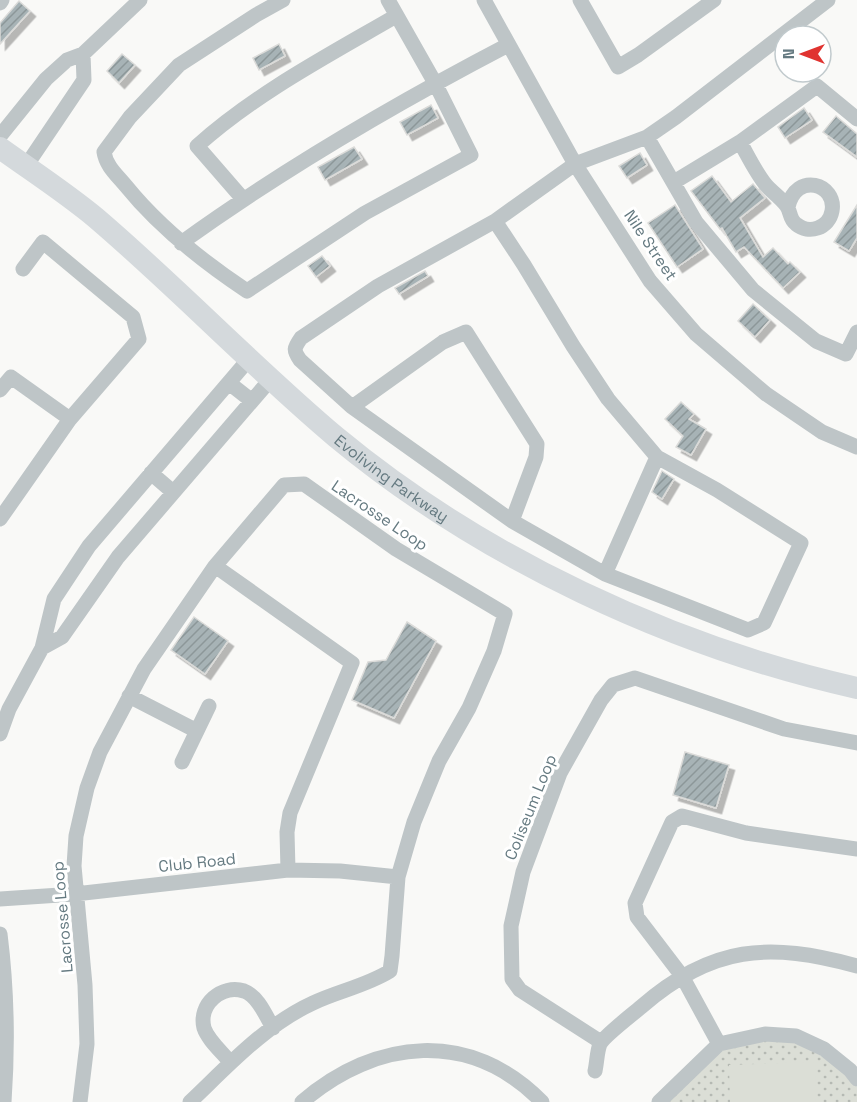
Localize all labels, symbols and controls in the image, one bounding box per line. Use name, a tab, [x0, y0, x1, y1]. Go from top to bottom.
north arrow	[773, 24, 833, 84]
text: N	[778, 49, 799, 59]
street label: Nile Street	[619, 206, 682, 285]
street label: Evoliving Parkway	[330, 430, 453, 527]
street label: Lacrosse Loop	[327, 475, 432, 555]
street label: Coliseum Loop	[500, 751, 561, 863]
street label: Club Road	[157, 848, 237, 877]
street label: Lacrosse Loop	[47, 860, 78, 974]

